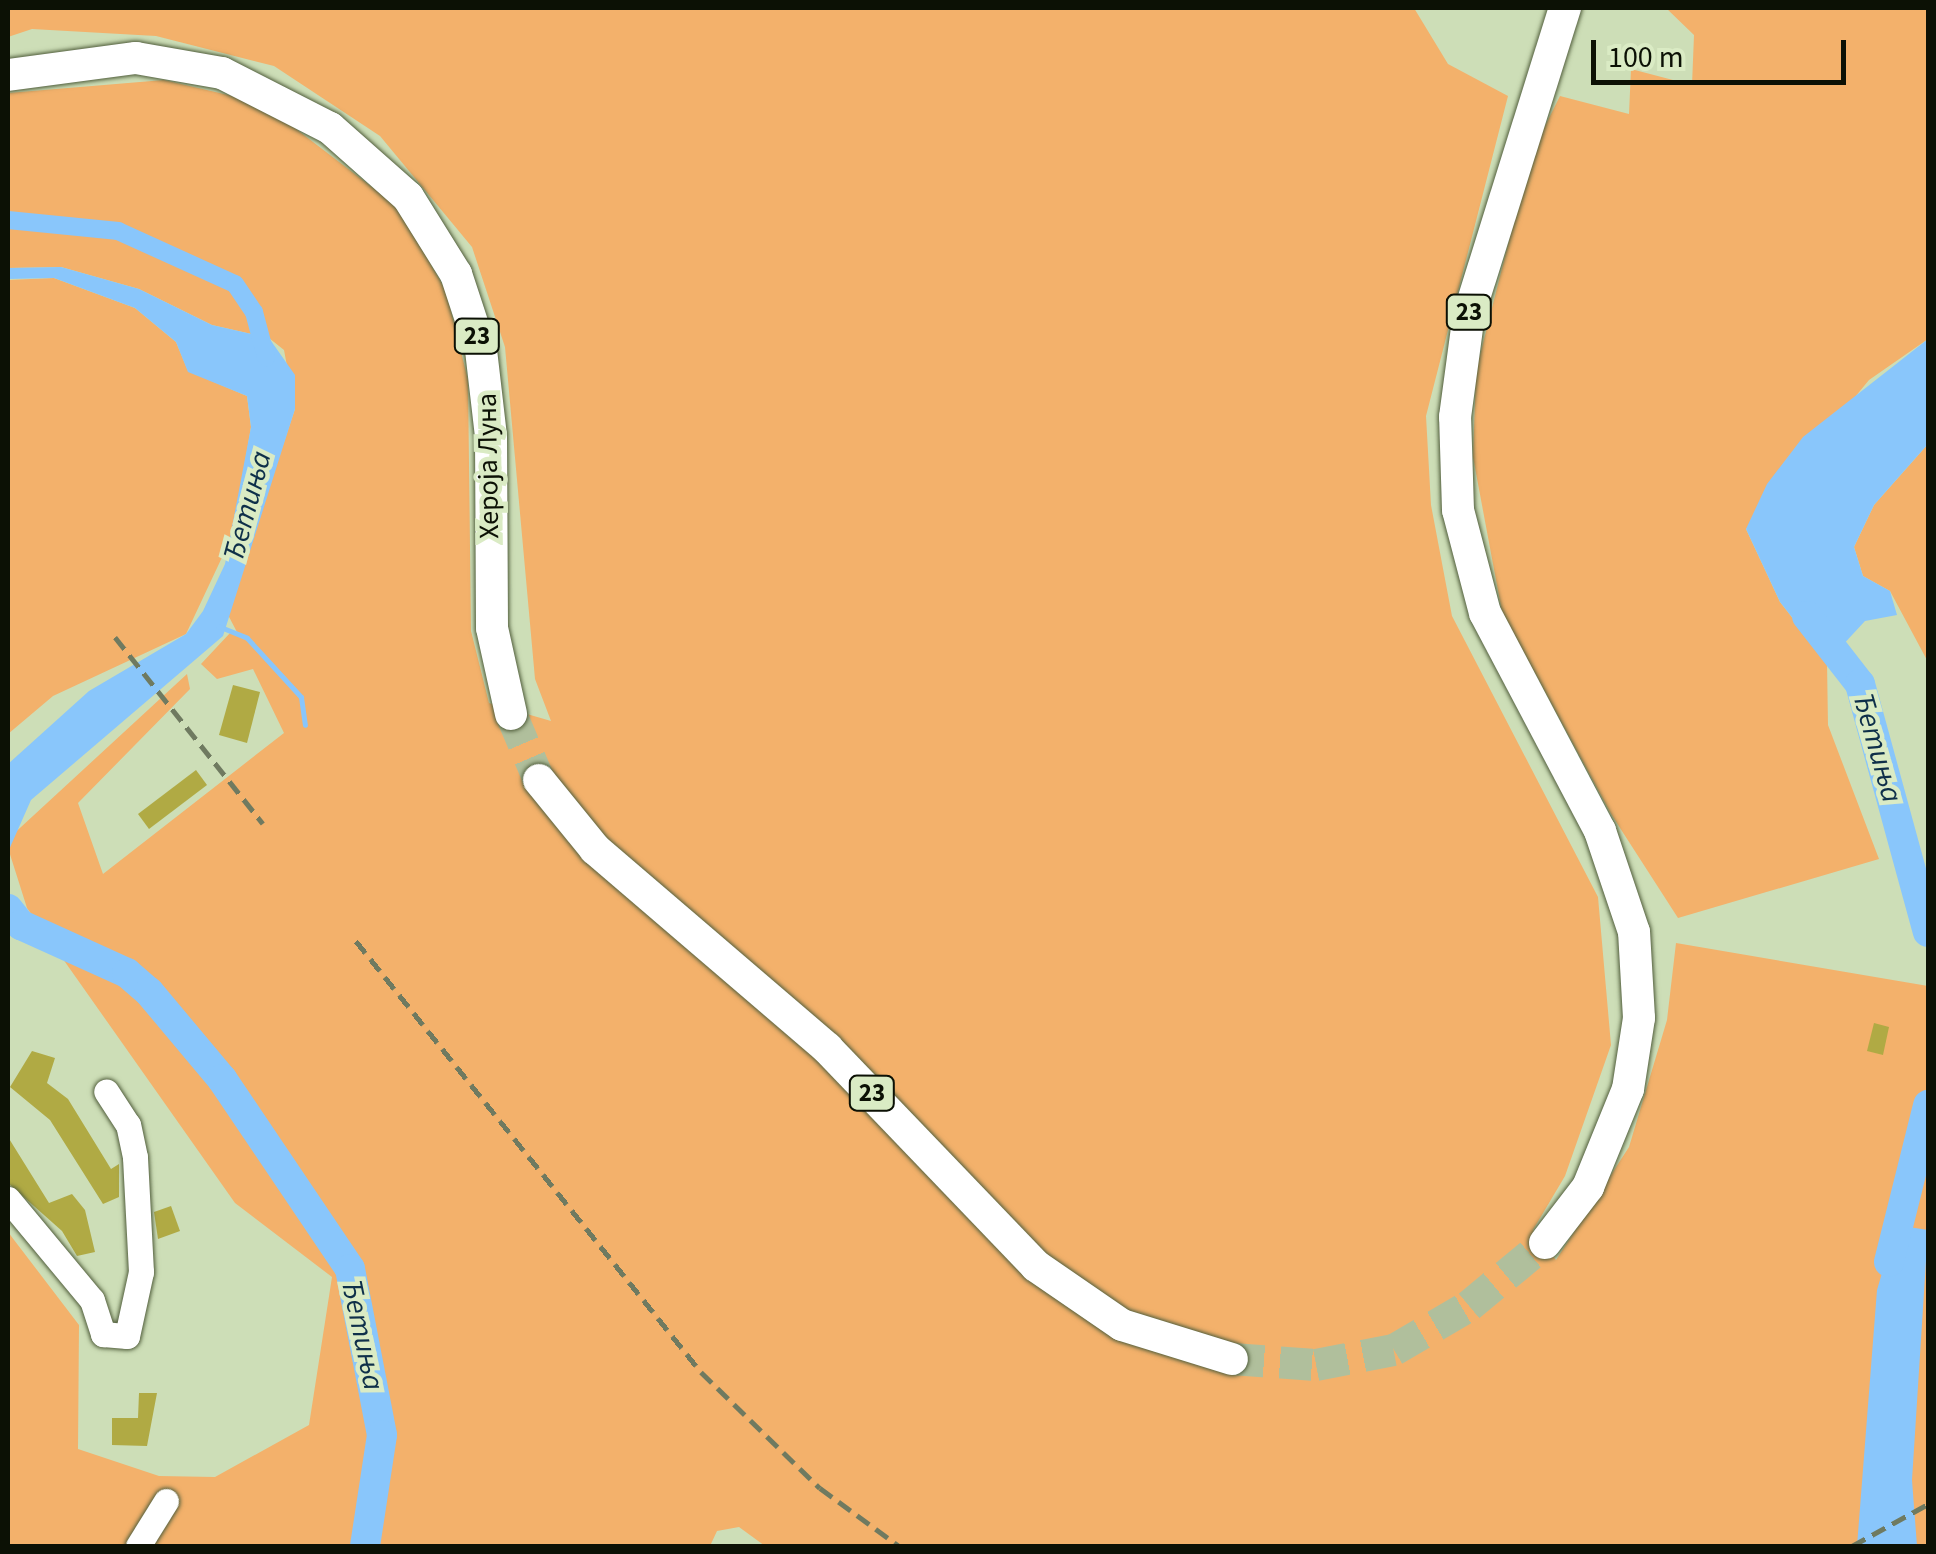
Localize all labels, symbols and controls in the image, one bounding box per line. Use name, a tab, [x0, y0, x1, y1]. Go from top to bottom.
scale bar	[1596, 20, 1851, 82]
text: 100 m	[1608, 36, 1684, 79]
road number: 23	[1444, 292, 1494, 332]
road number: 23	[452, 316, 502, 356]
street label: Хероја Луна	[470, 393, 506, 539]
water label: Ђетиња	[216, 447, 280, 565]
water label: Ђетиња	[1844, 689, 1910, 807]
road number: 23	[847, 1073, 897, 1113]
water label: Ђетиња	[333, 1276, 391, 1394]

